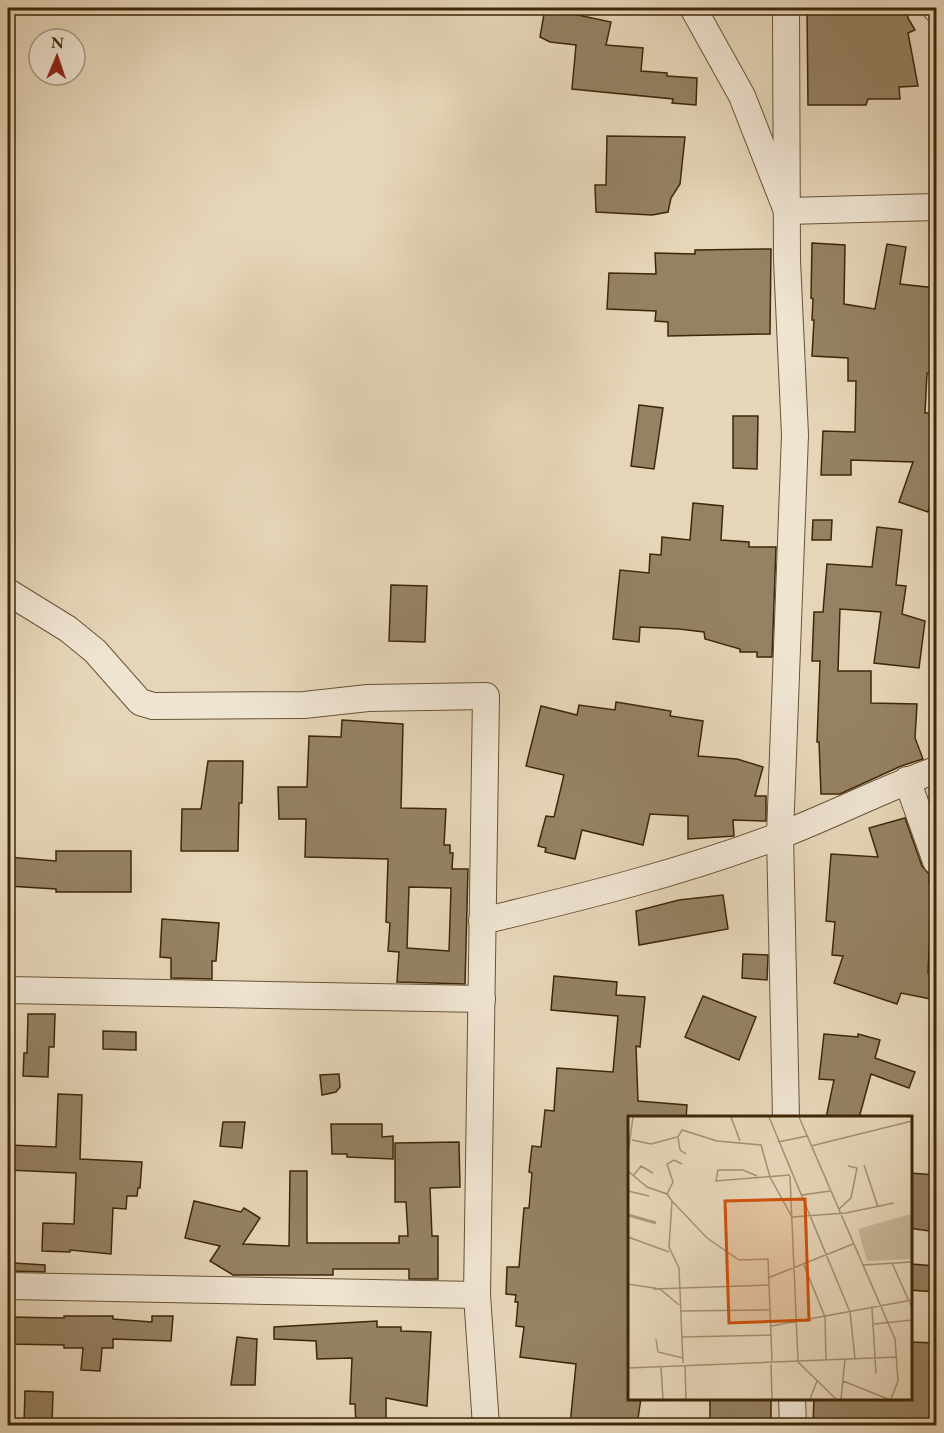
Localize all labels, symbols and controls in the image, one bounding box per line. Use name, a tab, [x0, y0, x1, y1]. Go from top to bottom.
north arrow	[27, 27, 87, 87]
text: N	[51, 32, 64, 53]
inset map	[628, 1116, 911, 1400]

